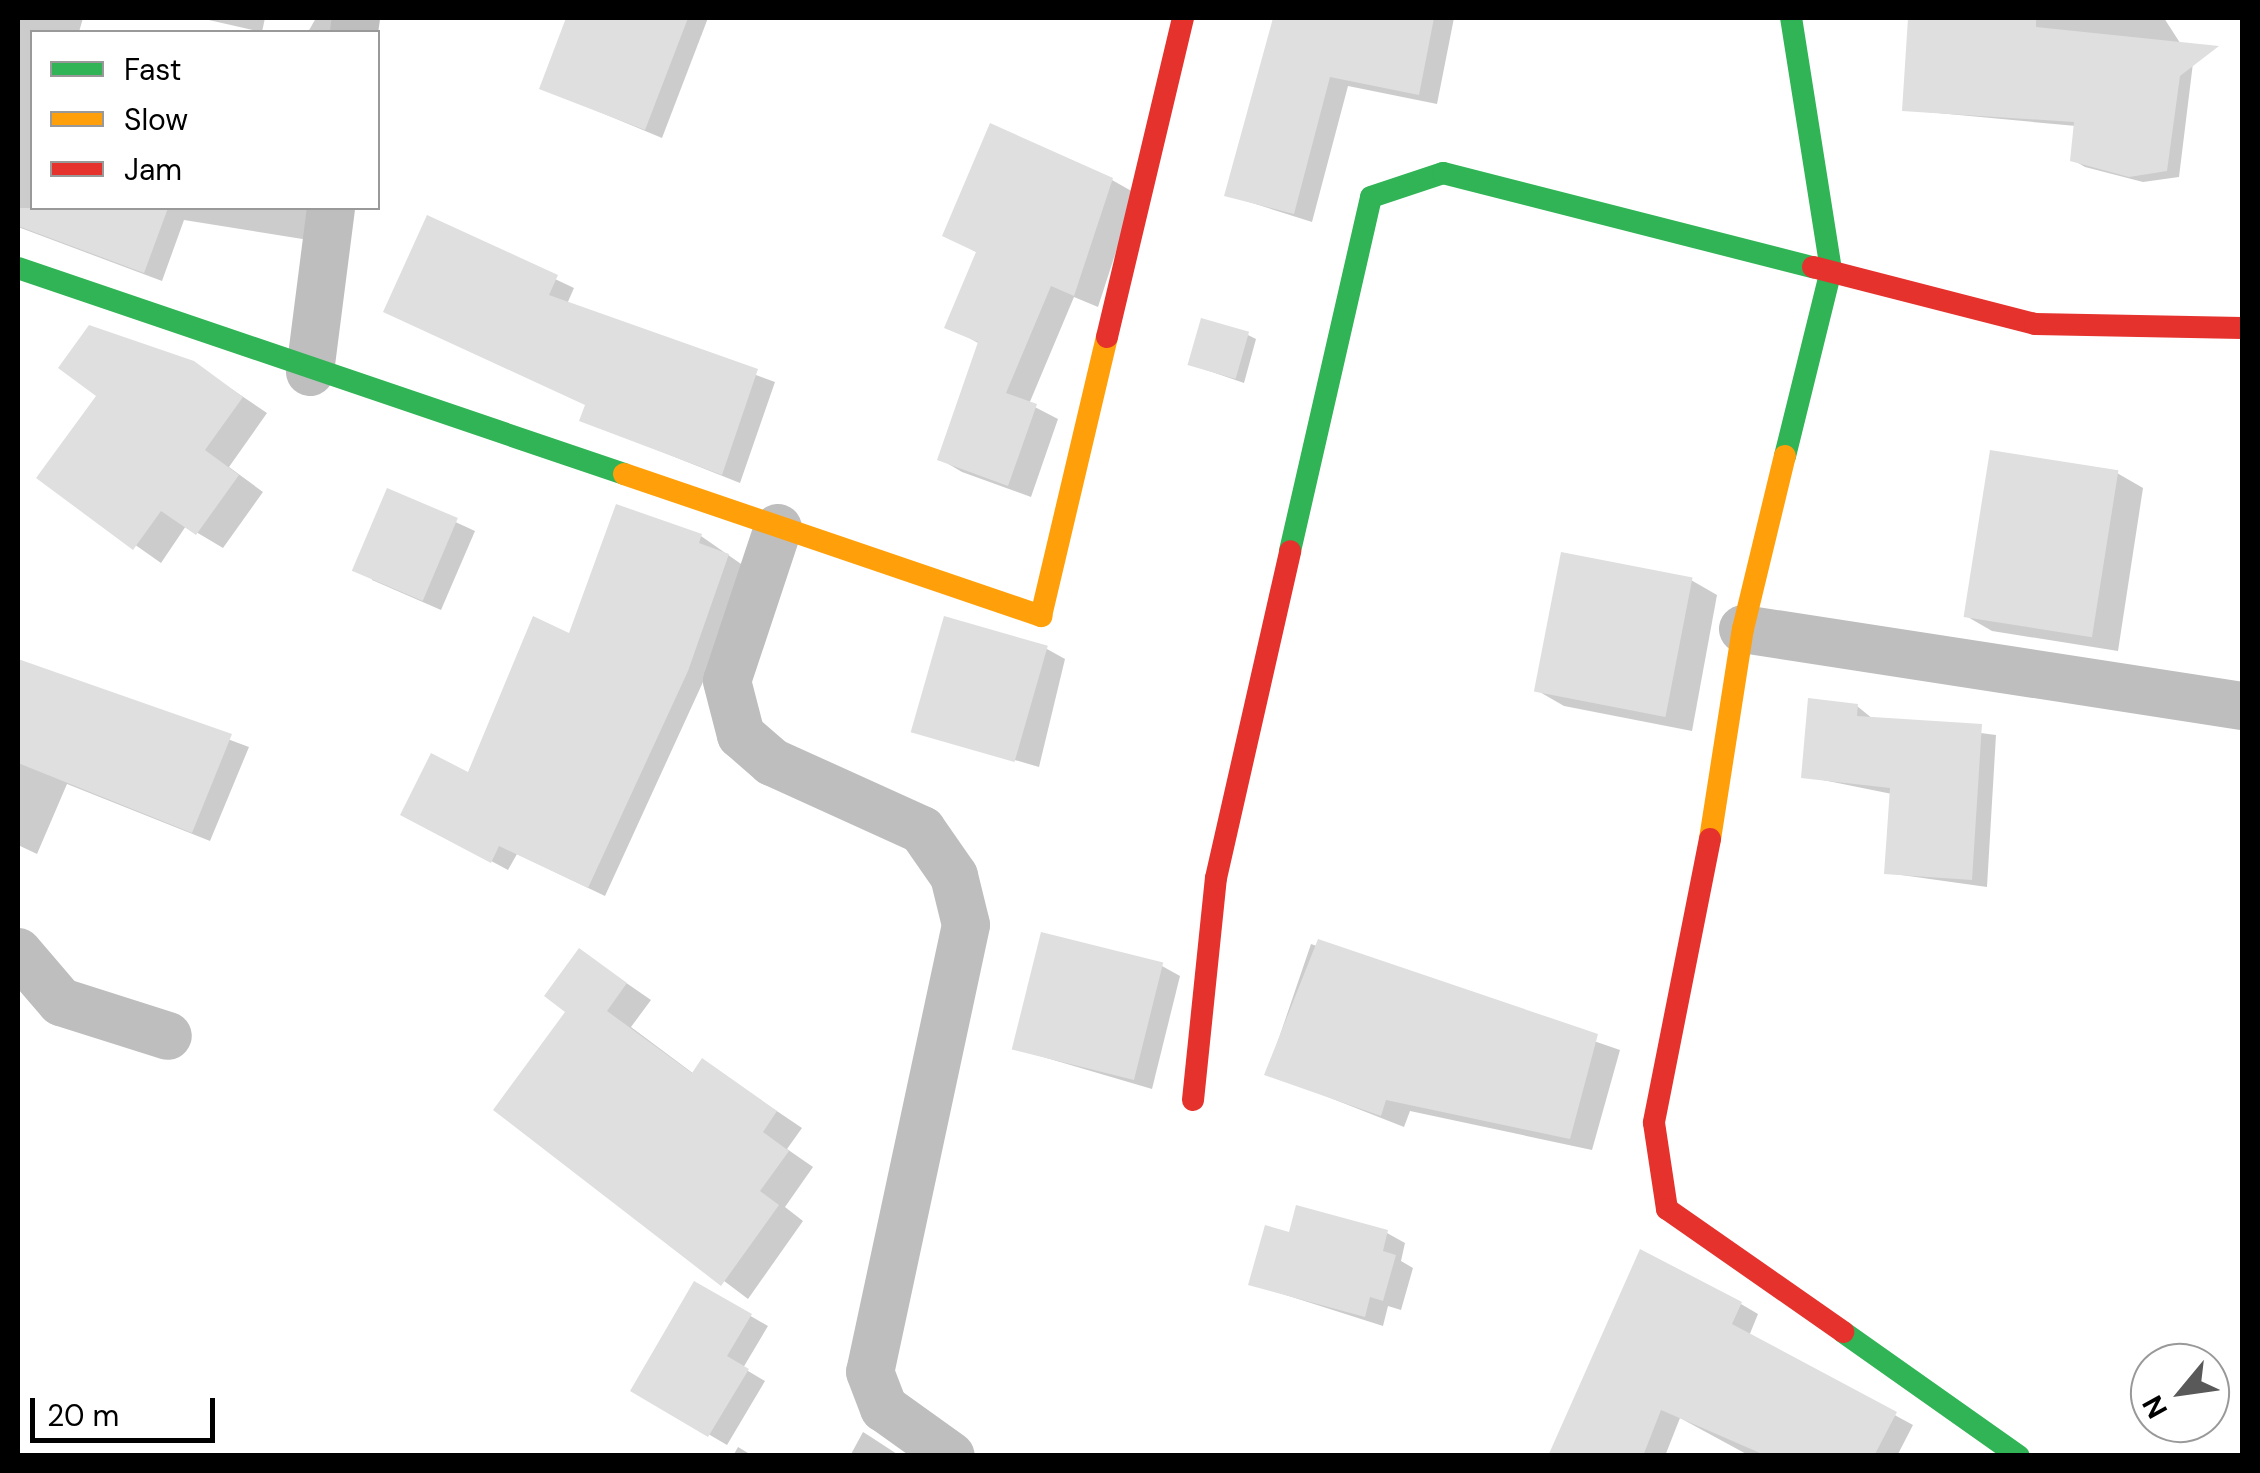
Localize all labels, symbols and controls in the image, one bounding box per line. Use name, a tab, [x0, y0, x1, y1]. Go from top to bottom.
legend	[30, 30, 380, 210]
text: Fast	[124, 50, 182, 89]
text: Slow	[124, 100, 188, 139]
text: Jam	[124, 150, 182, 189]
north arrow	[2130, 1343, 2230, 1443]
scale bar	[35, 1378, 220, 1440]
text: N	[2134, 1389, 2176, 1425]
text: 20 m	[47, 1396, 119, 1435]

